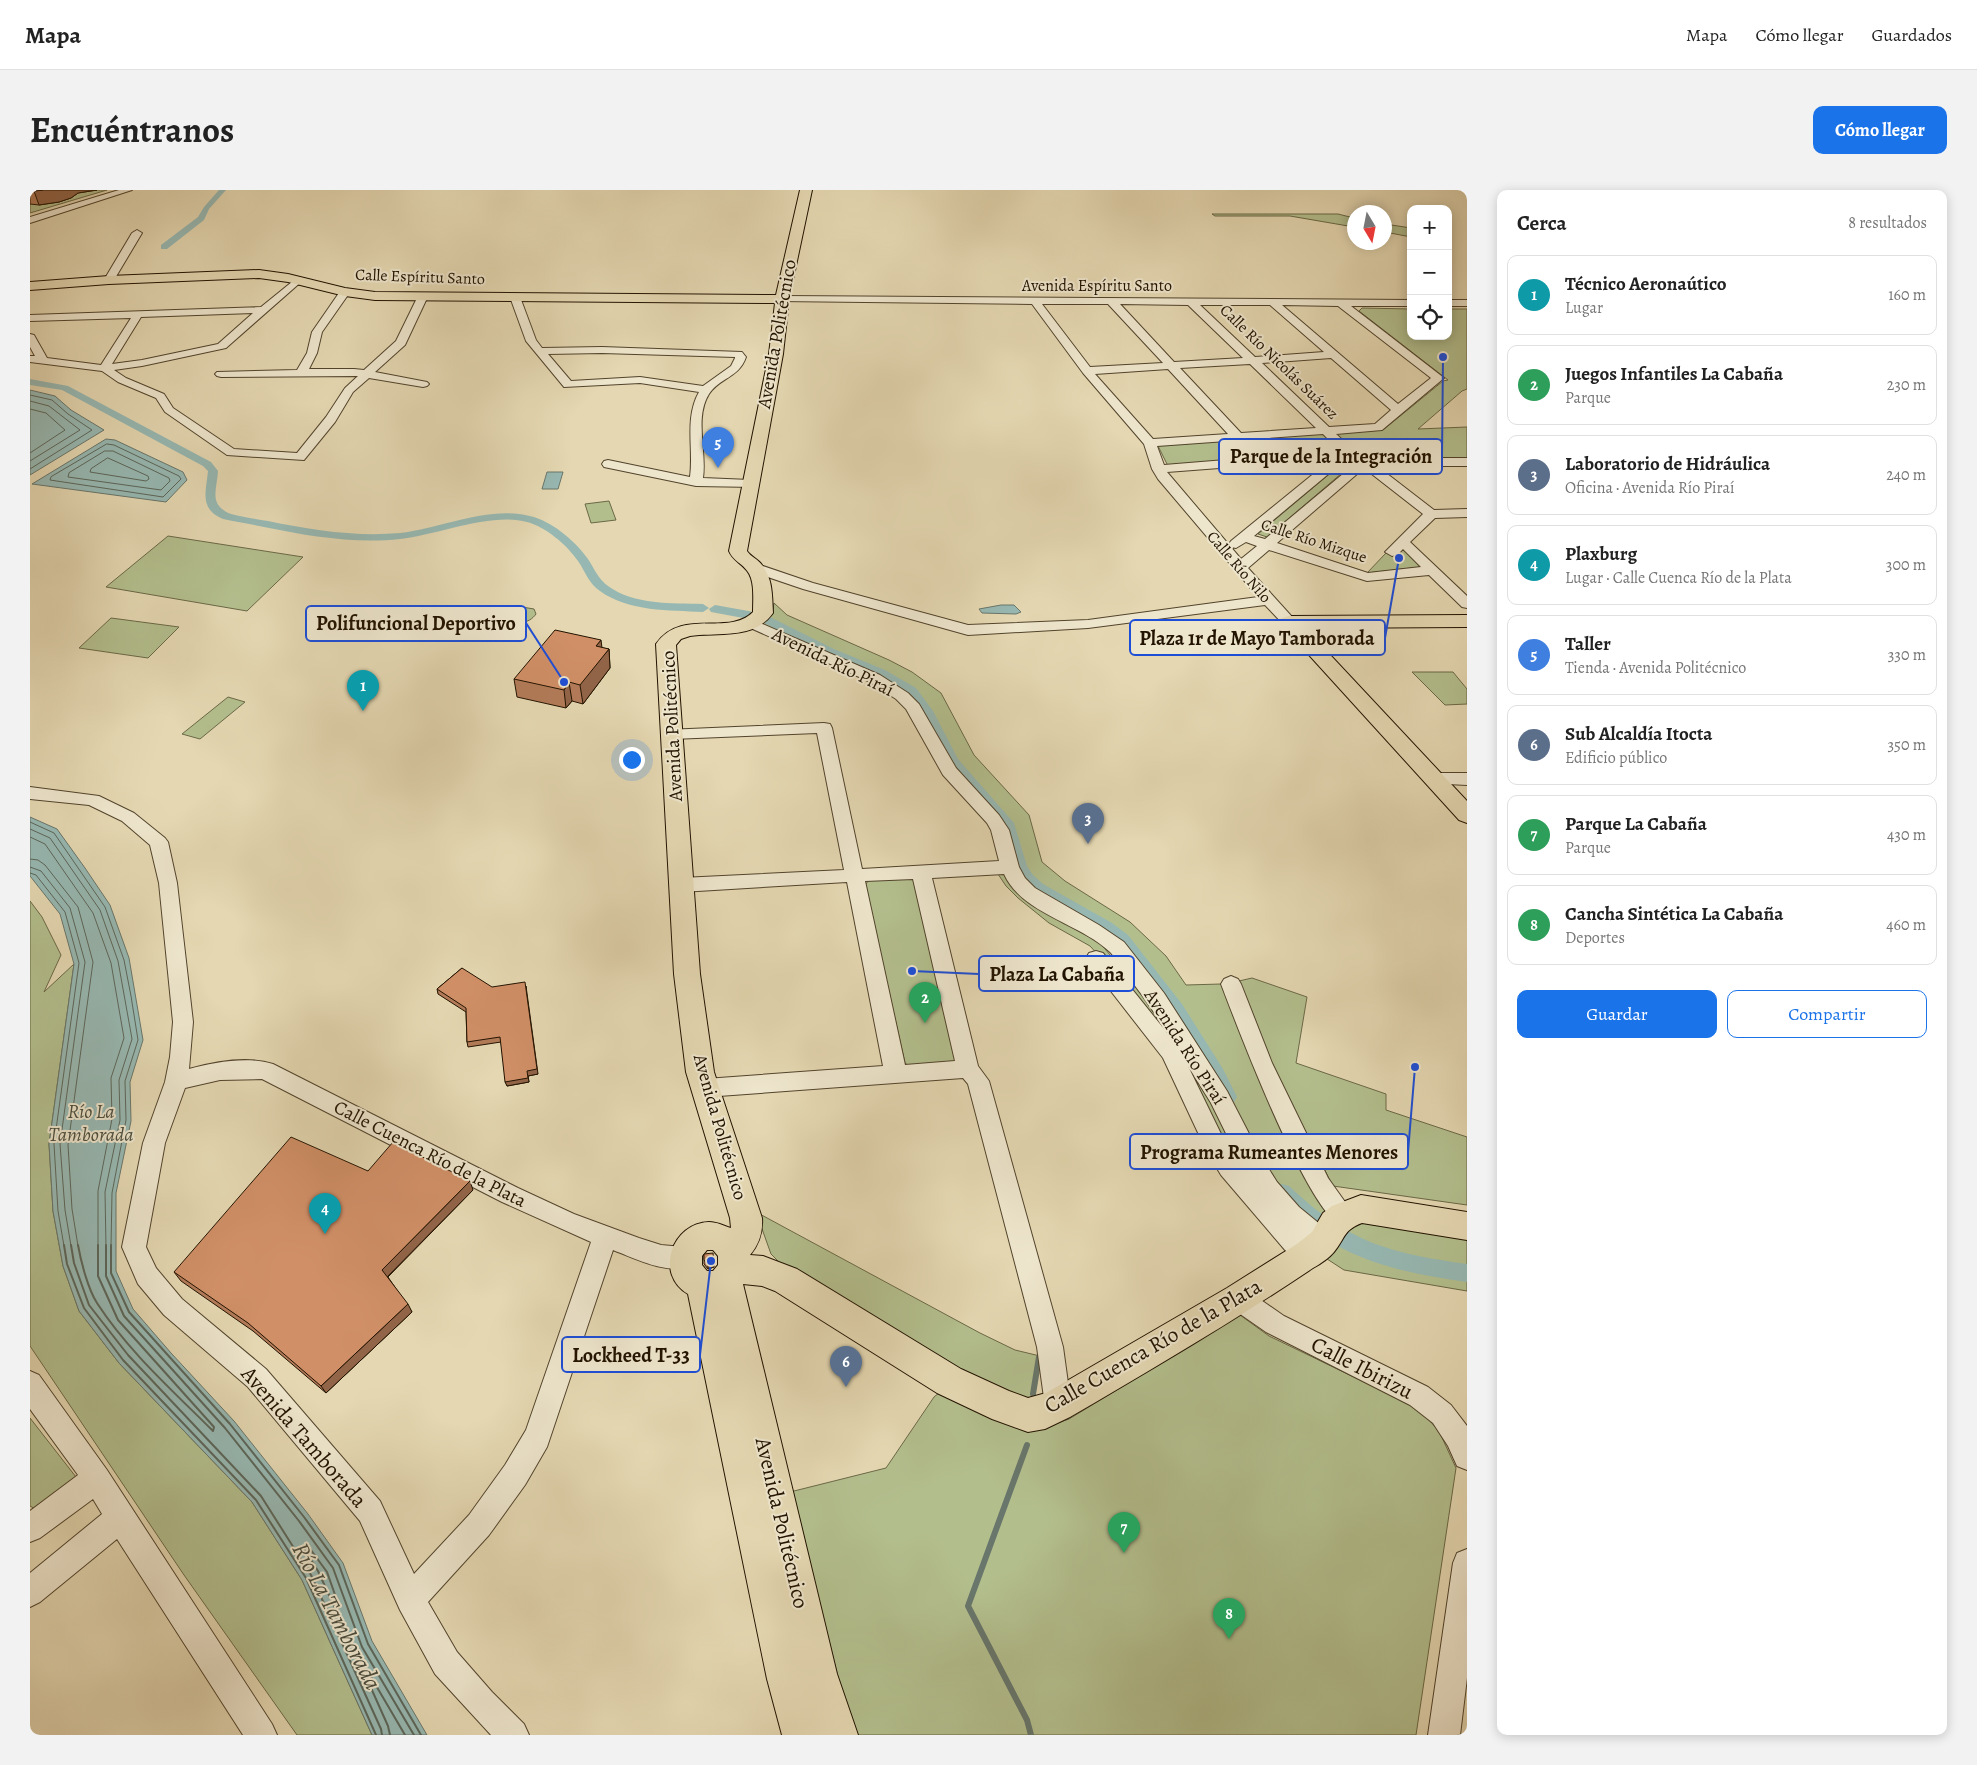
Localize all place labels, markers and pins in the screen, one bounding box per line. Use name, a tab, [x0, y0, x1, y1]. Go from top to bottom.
pin: 5	[702, 427, 734, 468]
callout: Parque de la Integración	[1219, 439, 1442, 474]
callout: Polifuncional Deportivo	[306, 606, 526, 641]
callout: Plaza 1r de Mayo Tamborada	[1130, 620, 1385, 655]
pin: 1	[347, 670, 379, 711]
pin: 3	[1072, 803, 1104, 844]
callout: Plaza La Cabaña	[979, 956, 1134, 991]
pin: 2	[909, 982, 941, 1023]
callout: Programa Rumeantes Menores	[1130, 1134, 1408, 1169]
pin: 4	[309, 1193, 341, 1234]
callout: Lockheed T-33	[562, 1337, 700, 1372]
pin: 6	[830, 1346, 862, 1387]
pin: 7	[1108, 1512, 1140, 1553]
pin: 8	[1213, 1598, 1245, 1639]

